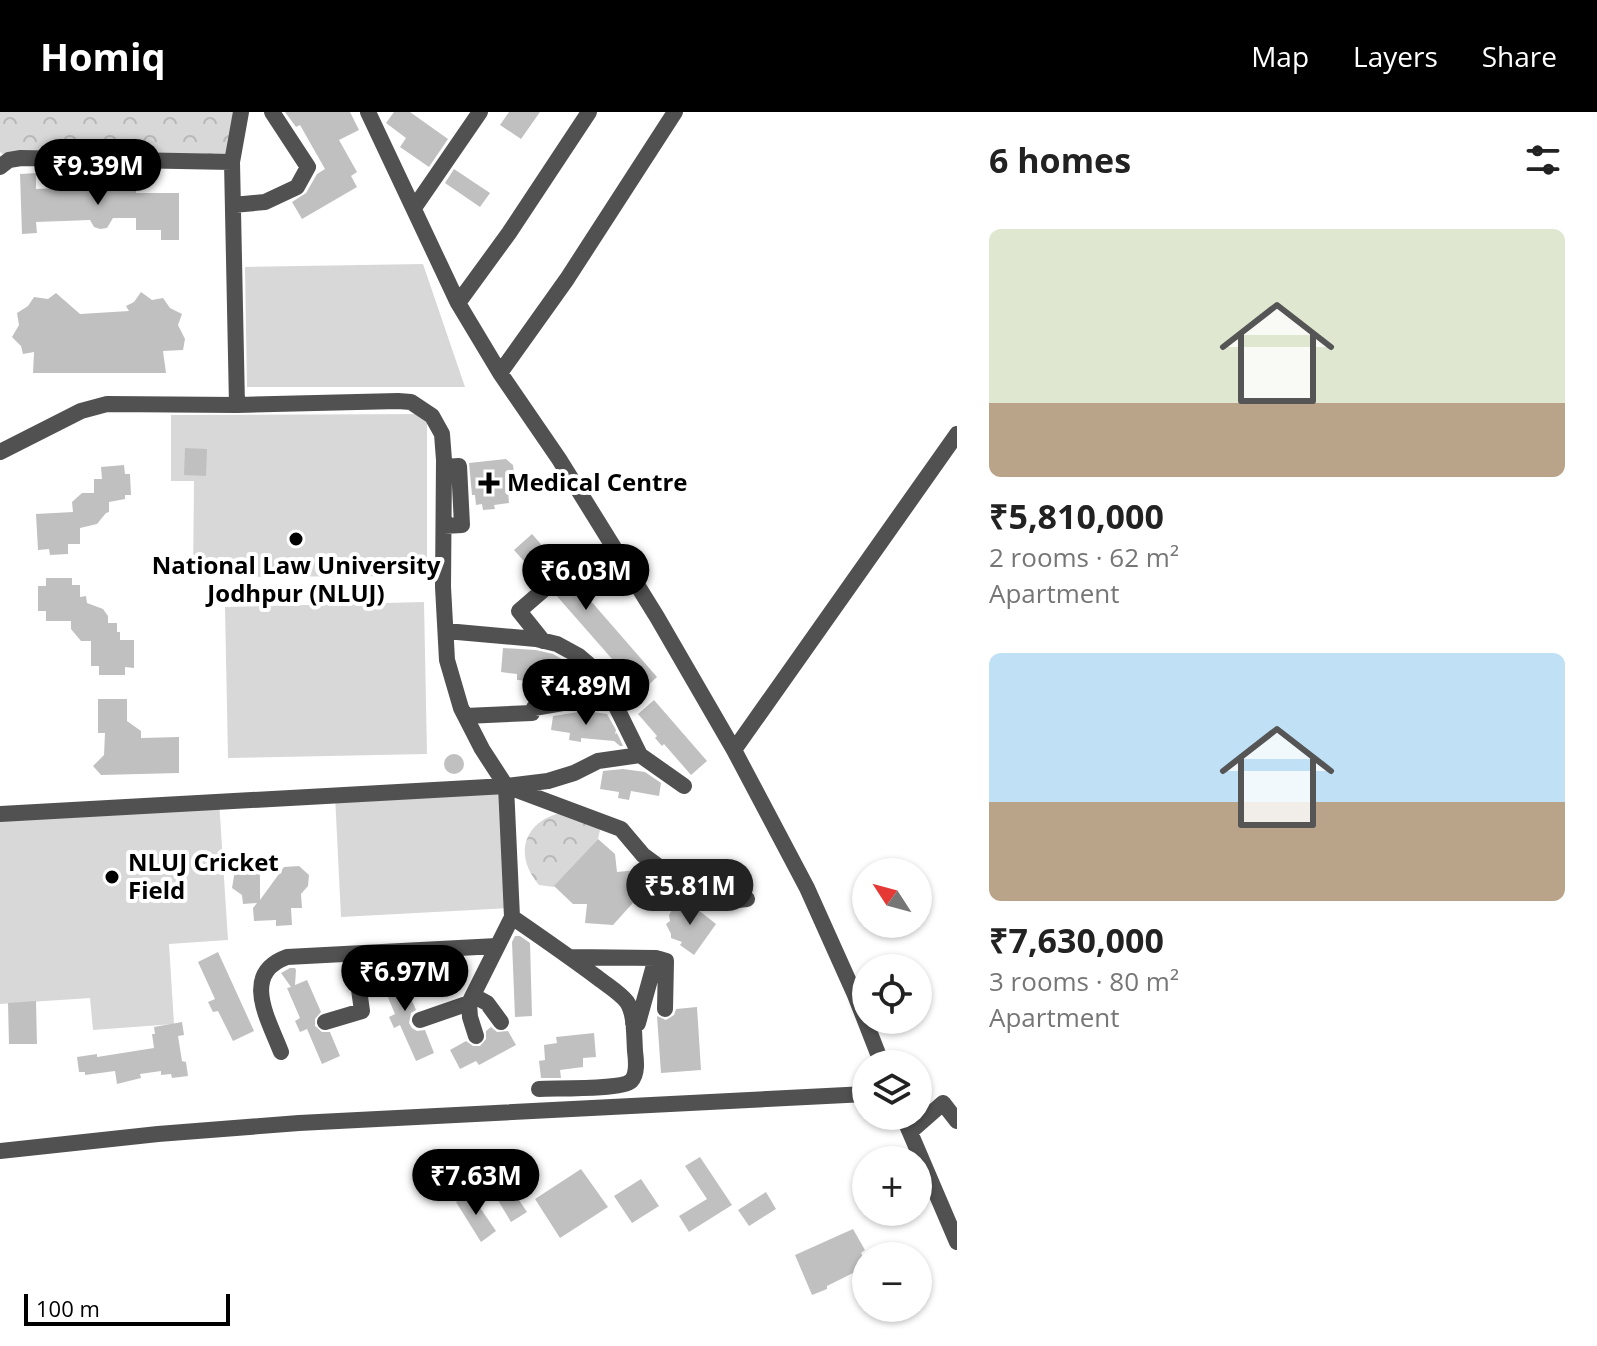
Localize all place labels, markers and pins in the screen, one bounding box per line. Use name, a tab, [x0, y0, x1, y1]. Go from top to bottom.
pin: ₹9.39M	[33, 139, 163, 207]
place label: Medical Centre	[507, 465, 687, 498]
marker: Medical Centre	[478, 472, 500, 494]
marker: National Law University Jodhpur (NLUJ)	[287, 530, 305, 548]
pin: ₹6.03M	[521, 544, 651, 612]
place label: National Law University Jodhpur (NLUJ)	[152, 548, 441, 609]
pin: ₹4.89M	[521, 659, 651, 727]
place label: NLUJ Cricket Field	[128, 845, 279, 906]
pin: ₹5.81M	[625, 859, 755, 927]
marker: NLUJ Cricket Field	[103, 868, 121, 886]
pin: ₹6.97M	[340, 945, 470, 1013]
pin: ₹7.63M	[411, 1149, 541, 1217]

